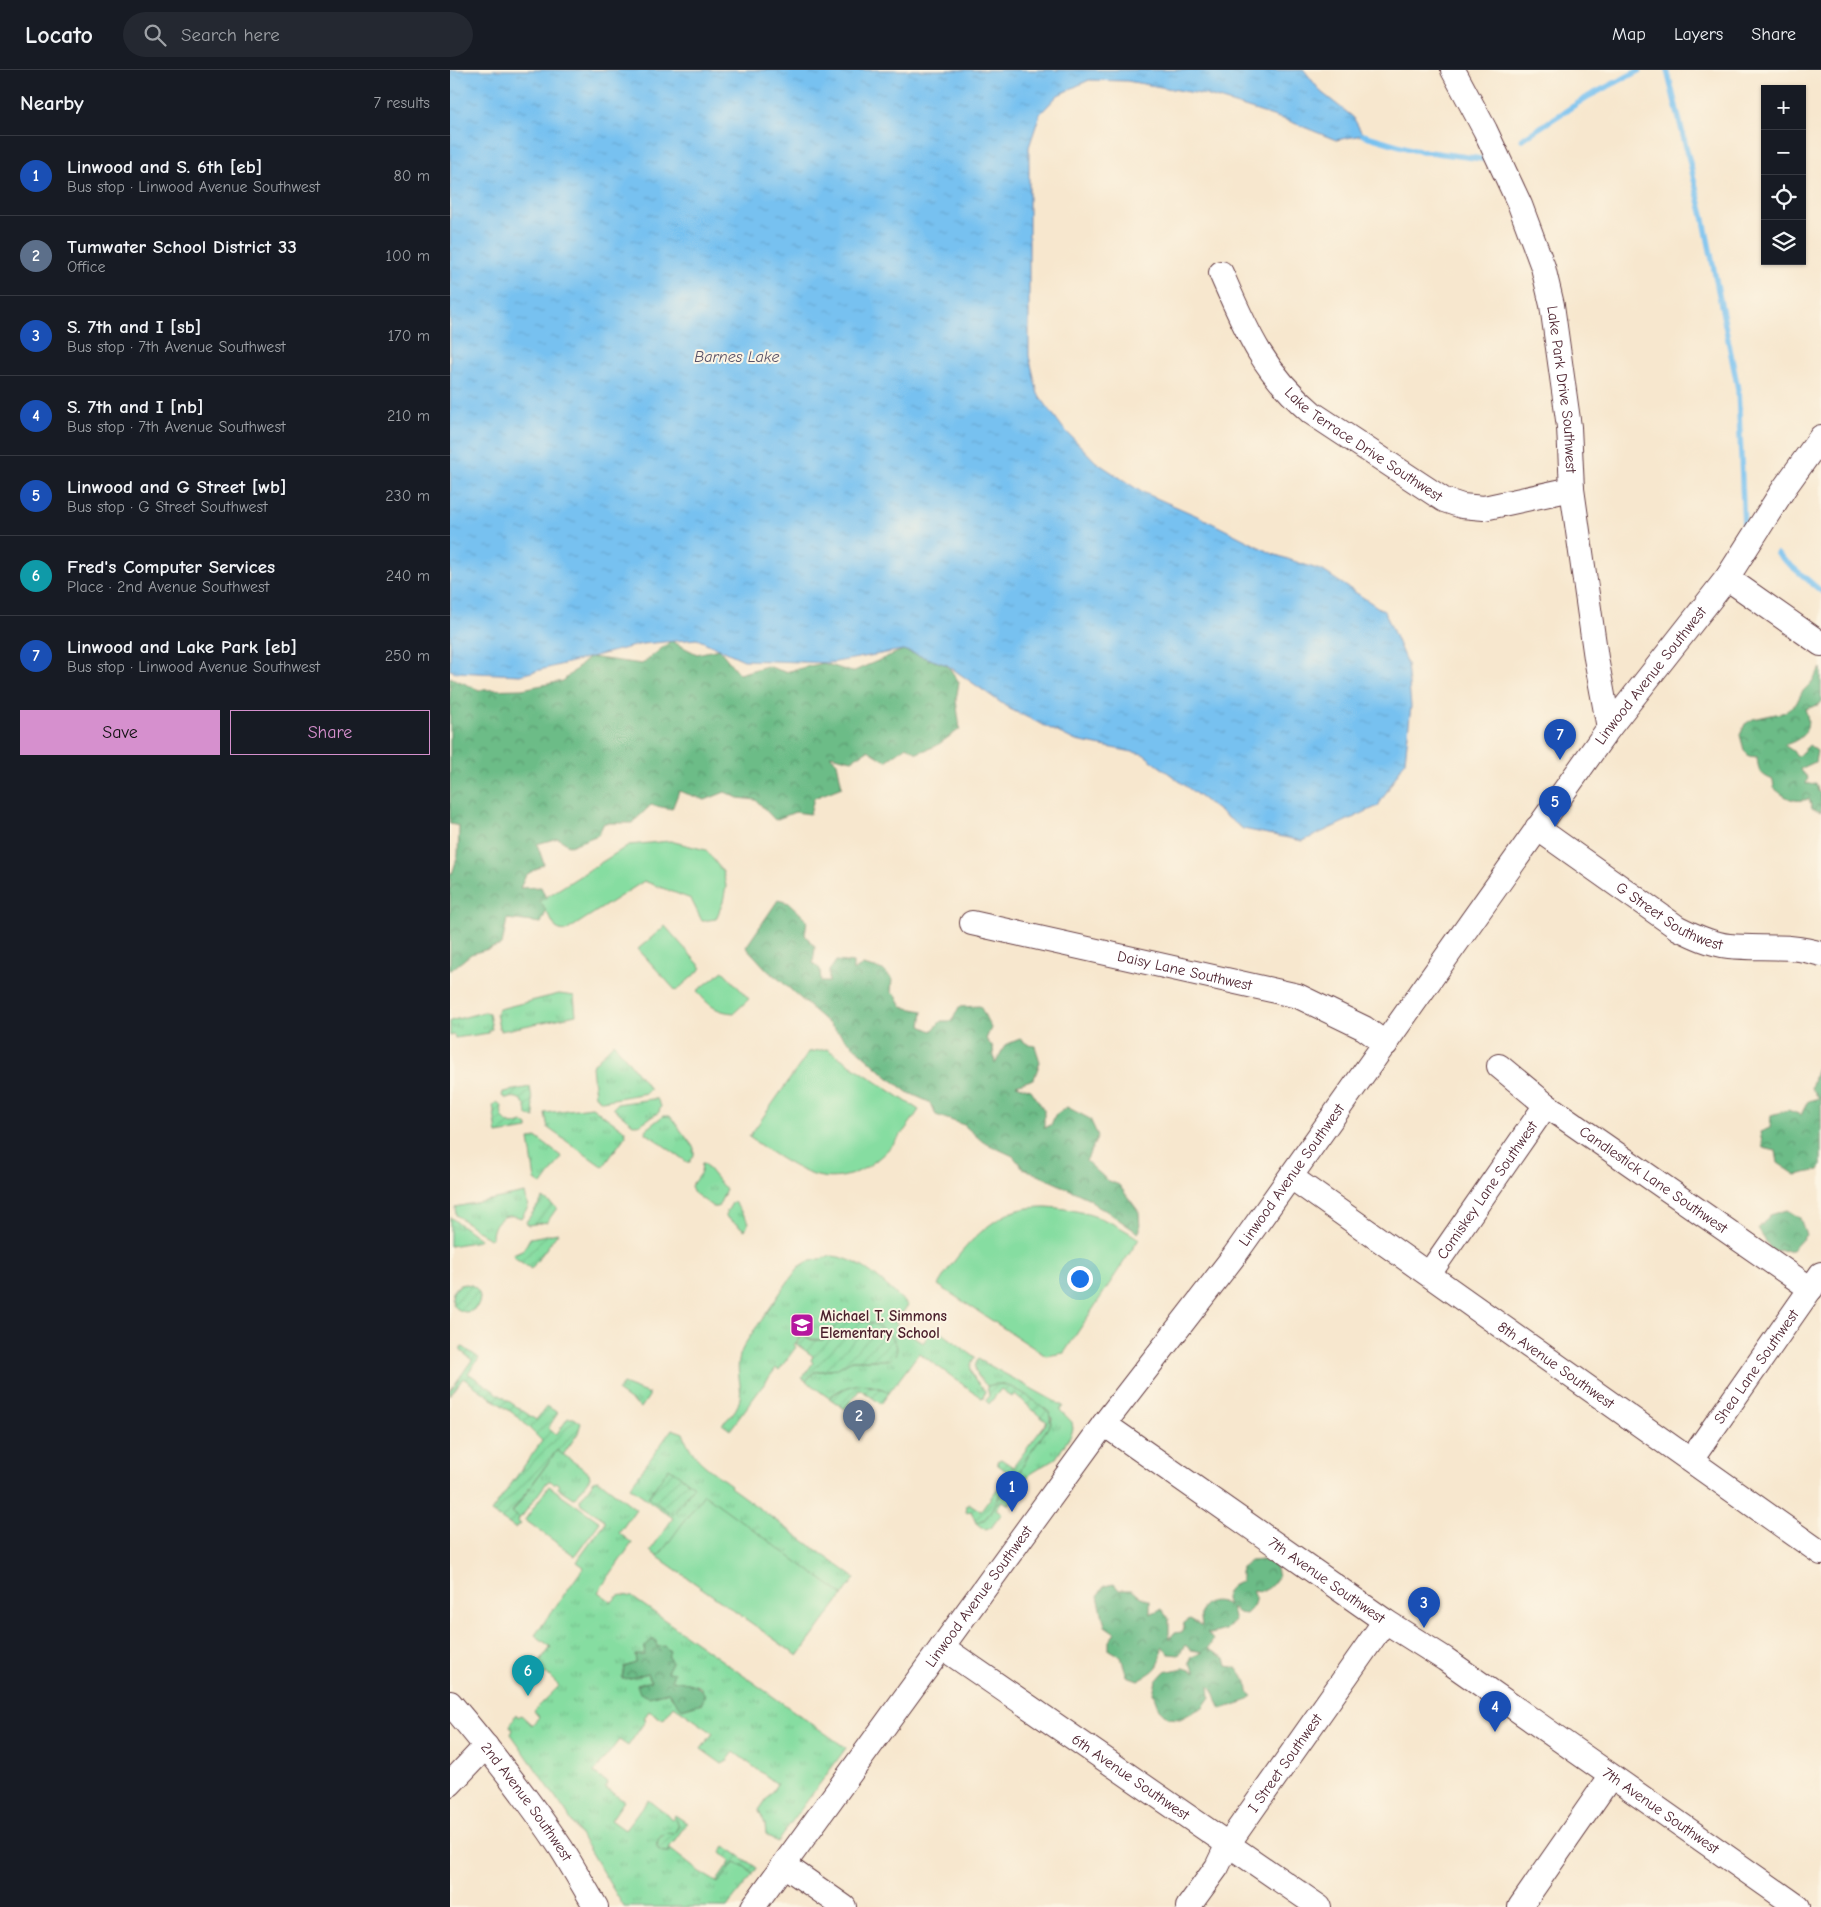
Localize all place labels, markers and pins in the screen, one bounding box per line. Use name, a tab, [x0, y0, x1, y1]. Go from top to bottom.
pin: 7	[1544, 719, 1576, 760]
pin: 5	[1539, 786, 1571, 827]
place label: Michael T. Simmons Elementary School	[820, 1307, 947, 1342]
school or university icon: Michael T. Simmons Elementary School	[789, 1312, 815, 1338]
pin: 2	[843, 1400, 875, 1441]
pin: 1	[996, 1471, 1028, 1512]
pin: 3	[1408, 1587, 1440, 1628]
pin: 6	[512, 1655, 544, 1696]
pin: 4	[1479, 1691, 1511, 1732]

